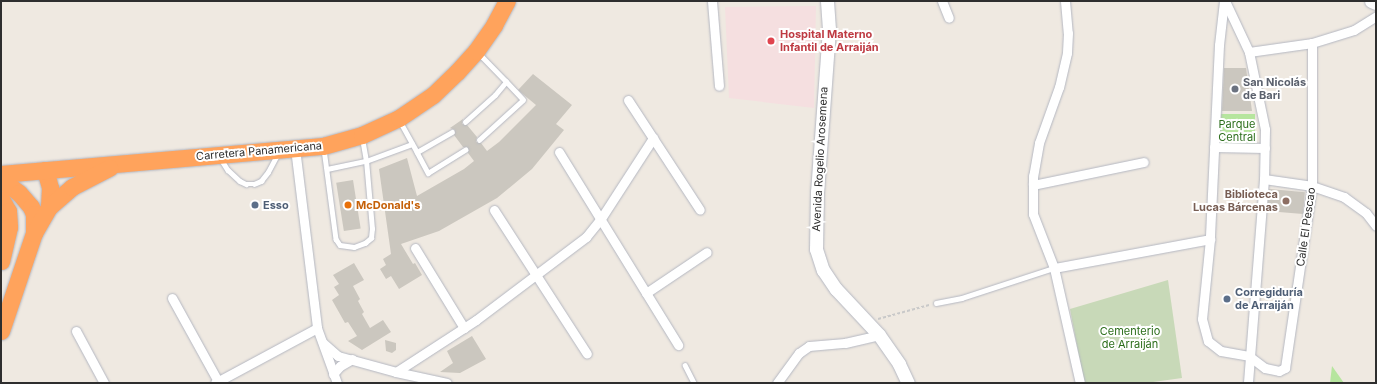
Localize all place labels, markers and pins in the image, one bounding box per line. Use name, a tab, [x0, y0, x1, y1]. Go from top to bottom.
place label: Hospital Materno Infantil de Arraiján	[780, 28, 879, 54]
marker: Hospital Materno Infantil de Arraiján	[765, 35, 777, 47]
place label: San Nicolás de Bari	[1243, 76, 1306, 102]
marker: San Nicolás de Bari	[1230, 84, 1240, 94]
place label: Biblioteca Lucas Bárcenas	[1193, 188, 1278, 214]
marker: Biblioteca Lucas Bárcenas	[1281, 196, 1291, 206]
place label: Esso	[263, 198, 289, 212]
place label: McDonald's	[356, 198, 420, 212]
marker: Esso	[250, 200, 260, 210]
marker: McDonald's	[343, 200, 353, 210]
place label: Corregiduría de Arraiján	[1235, 286, 1303, 312]
marker: Corregiduría de Arraiján	[1222, 294, 1232, 304]

